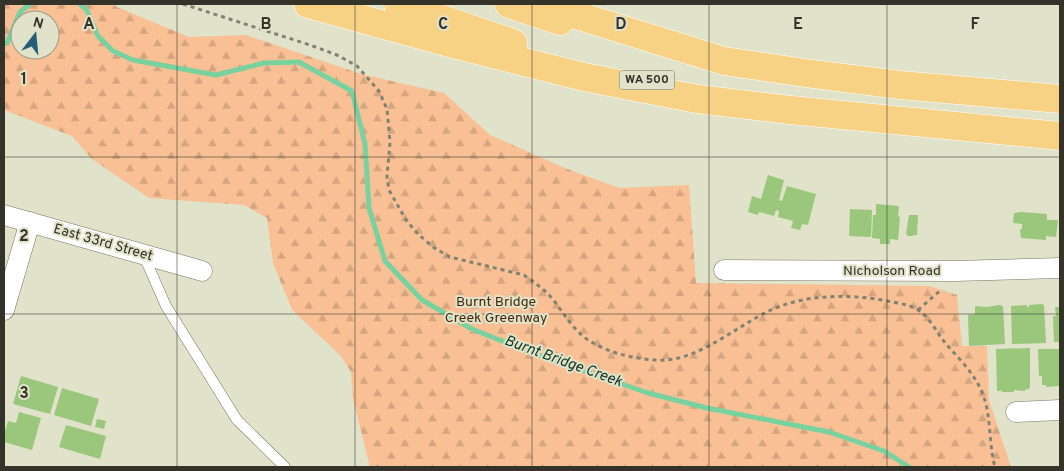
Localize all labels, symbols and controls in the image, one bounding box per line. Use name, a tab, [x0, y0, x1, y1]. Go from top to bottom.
north arrow	[10, 10, 60, 60]
text: N	[31, 14, 45, 34]
text: A	[83, 15, 95, 35]
text: B	[260, 15, 272, 35]
text: C	[438, 15, 448, 35]
text: D	[615, 15, 627, 35]
text: E	[793, 15, 803, 35]
text: F	[970, 15, 980, 35]
text: 1	[21, 70, 27, 90]
road number: WA 500	[620, 70, 674, 90]
street label: East 33rd Street	[51, 221, 155, 265]
text: 2	[19, 227, 29, 247]
street label: Nicholson Road	[843, 263, 941, 280]
park label: Burnt Bridge Creek Greenway	[445, 294, 547, 327]
water label: Burnt Bridge Creek	[502, 332, 625, 392]
text: 3	[19, 384, 29, 404]

